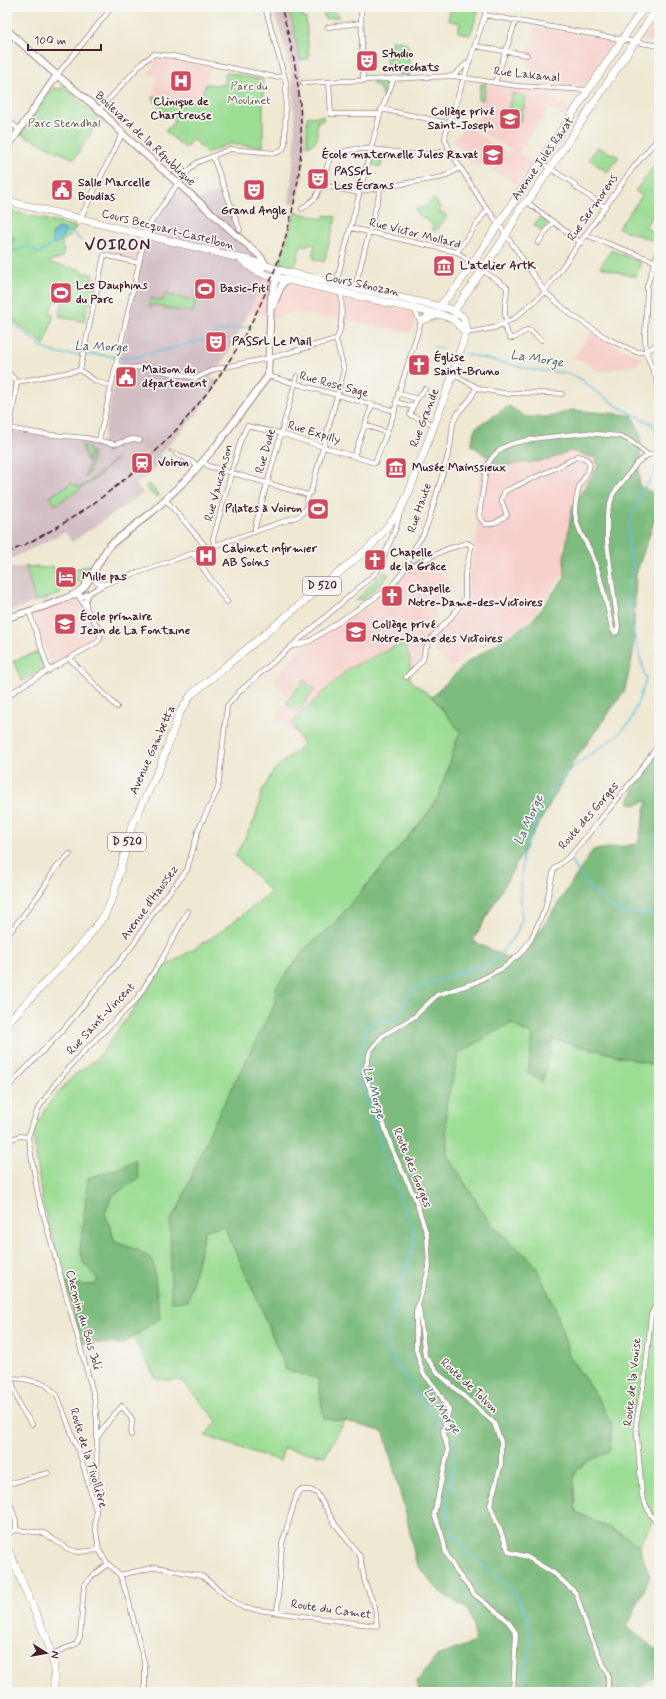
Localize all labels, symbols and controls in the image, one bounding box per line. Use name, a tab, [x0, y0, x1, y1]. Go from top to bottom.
scale bar	[28, 26, 101, 52]
text: 100 m	[34, 33, 66, 49]
place label: Studio entrechats	[382, 46, 440, 76]
theatre icon: Studio entrechats	[354, 48, 380, 74]
street label: Rue Lakanal	[493, 64, 561, 86]
hospital icon: Clinique de Chartreuse	[168, 68, 194, 94]
park label: Parc du Moulinet	[227, 79, 271, 109]
street label: Boulevard de la République	[91, 88, 199, 190]
place label: Clinique de Chartreuse	[150, 94, 212, 124]
place label: Collège privé Saint-Joseph	[428, 104, 495, 134]
school or university icon: Collège privé Saint-Joseph	[497, 106, 523, 132]
street label: Avenue Jules Ravat	[508, 114, 578, 204]
park label: Parc Stendhal	[28, 116, 100, 132]
school or university icon: École maternelle Jules Ravat	[480, 142, 506, 168]
place label: École maternelle Jules Ravat	[322, 147, 479, 163]
place label: PASSrL Les Écrans	[334, 164, 395, 194]
theatre icon: PASSrL Les Écrans	[305, 166, 331, 192]
street label: Rue Sermorens	[564, 171, 622, 245]
place label: Salle Marcelle Boudias	[78, 175, 151, 205]
public building icon: Salle Marcelle Boudias	[49, 177, 75, 203]
theatre icon: Grand Angle	[241, 177, 267, 203]
place label: Grand Angle	[221, 203, 287, 220]
street label: Cours Becquart-Castelbon	[100, 206, 237, 254]
street label: Rue Victor Mollard	[368, 215, 462, 253]
district label: VOIRON	[85, 235, 151, 256]
museum icon: L'atelier ArtK	[431, 253, 457, 279]
place label: L'atelier ArtK	[460, 258, 537, 274]
street label: Cours Sénozan	[323, 269, 401, 301]
sports icon: Basic-Fit	[192, 276, 218, 302]
place label: Les Dauphins du Parc	[76, 278, 148, 308]
sports icon: Les Dauphins du Parc	[48, 280, 74, 306]
place label: Basic-Fit	[220, 281, 266, 297]
theatre icon: PASSrL Le Mail	[203, 329, 229, 355]
place label: PASSrL Le Mail	[232, 334, 312, 350]
water label: La Morge	[74, 338, 129, 356]
water label: La Morge	[509, 346, 566, 372]
place label: Église Saint-Bruno	[434, 350, 500, 380]
church icon: Église Saint-Bruno	[406, 352, 432, 378]
place label: Maison du département	[142, 362, 208, 392]
public building icon: Maison du département	[113, 364, 139, 390]
street label: Rue Rose Sage	[298, 368, 371, 402]
street label: Rue Grande	[407, 386, 444, 450]
street label: Rue Expilly	[286, 417, 342, 449]
street label: Rue Dode	[252, 427, 280, 475]
street label: Rue Vaucanson	[201, 443, 237, 523]
station icon: Voiron	[129, 450, 155, 476]
place label: Voiron	[158, 455, 189, 471]
museum icon: Musée Mainssieux	[383, 455, 409, 481]
place label: Musée Mainssieux	[412, 460, 507, 476]
street label: Rue Haute	[404, 481, 436, 535]
sports icon: Pilates à Voiron	[305, 496, 331, 522]
place label: Pilates à Voiron	[225, 501, 302, 517]
place label: Cabinet infirmier AB Soins	[222, 541, 317, 571]
hospital icon: Cabinet infirmier AB Soins	[193, 543, 219, 569]
place label: Chapelle de la Grâce	[390, 545, 447, 575]
church icon: Chapelle de la Grâce	[362, 547, 388, 573]
hotel icon: Mille pas	[53, 564, 79, 590]
place label: Mille pas	[82, 569, 127, 585]
road number: D 520	[303, 577, 341, 595]
place label: Chapelle Notre-Dame-des-Victoires	[408, 581, 543, 611]
church icon: Chapelle Notre-Dame-des-Victoires	[379, 583, 405, 609]
place label: École primaire Jean de La Fontaine	[80, 609, 191, 639]
school or university icon: École primaire Jean de La Fontaine	[52, 611, 78, 637]
place label: Collège privé Notre-Dame des Victoires	[372, 617, 503, 647]
school or university icon: Collège privé Notre-Dame des Victoires	[343, 619, 369, 645]
street label: Avenue Gambetta	[126, 703, 180, 797]
street label: Route des Gorges	[555, 779, 623, 853]
water label: La Morge	[510, 791, 548, 848]
road number: D 520	[108, 833, 146, 851]
street label: Avenue d'Haussez	[117, 862, 183, 944]
street label: Rue Saint-Vincent	[63, 979, 139, 1059]
water label: La Morge	[358, 1065, 390, 1122]
street label: Route des Gorges	[389, 1126, 435, 1210]
street label: Chemin du Bois Joli	[61, 1268, 105, 1372]
street label: Route de la Vouise	[620, 1337, 646, 1427]
street label: Route de Tolvon	[437, 1355, 501, 1417]
water label: La Morge	[419, 1384, 465, 1438]
street label: Route de la Tivollière	[65, 1406, 111, 1510]
street label: Route du Camet	[290, 1596, 373, 1624]
north arrow	[26, 1633, 66, 1673]
text: N	[47, 1650, 62, 1660]

